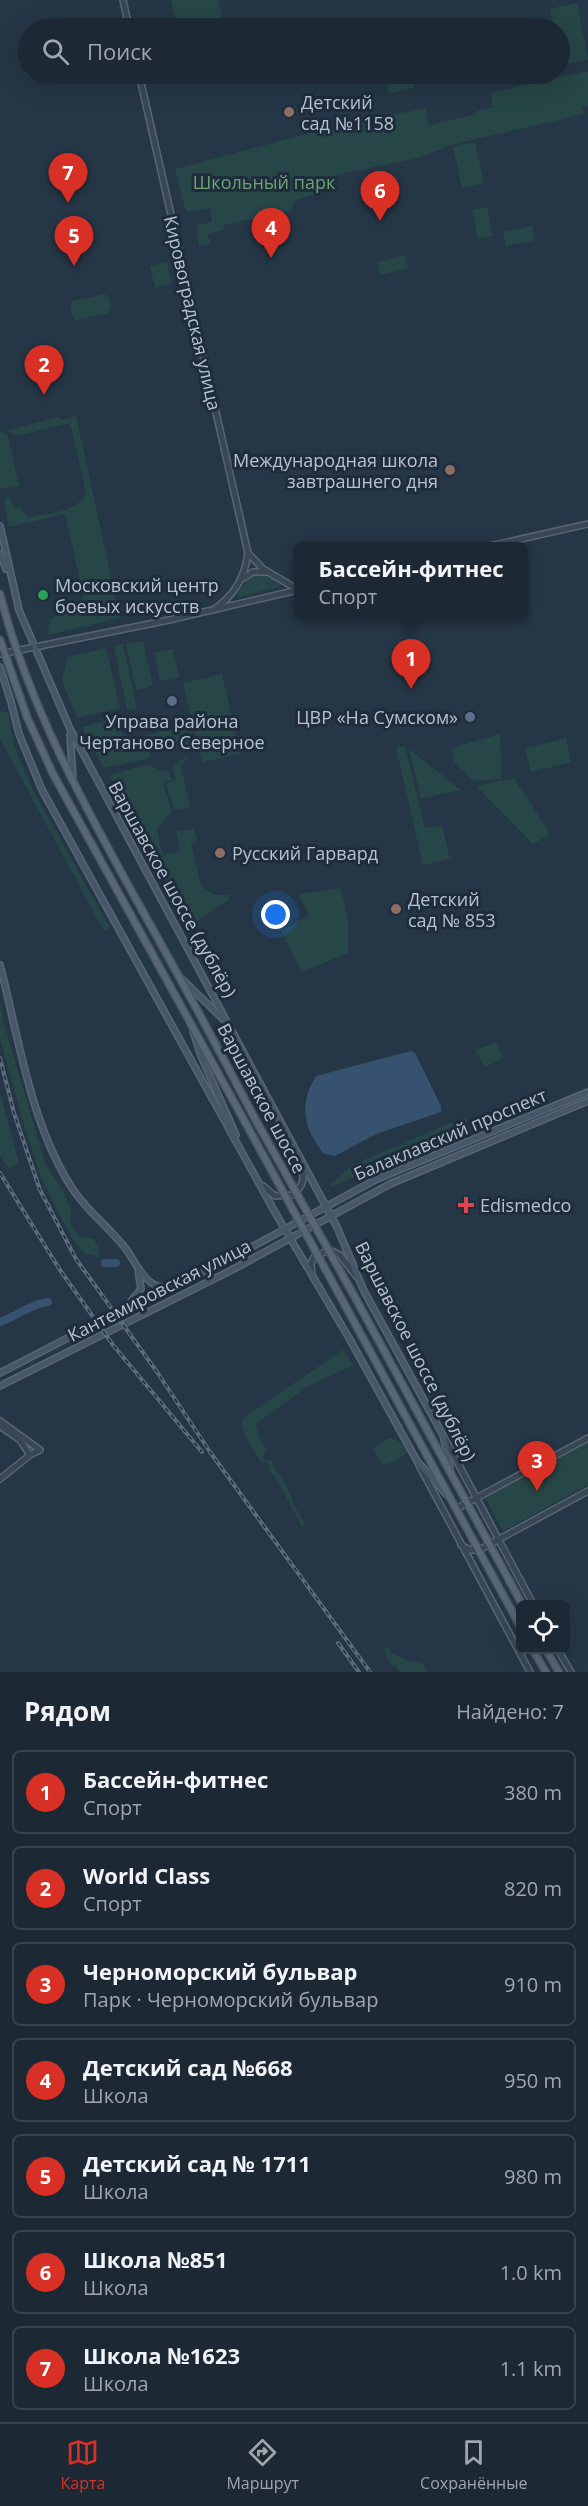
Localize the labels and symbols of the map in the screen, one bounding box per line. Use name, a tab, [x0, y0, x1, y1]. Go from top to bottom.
place label: Детский сад №1158	[301, 90, 394, 135]
marker: Детский сад №1158	[282, 105, 296, 119]
pin: 7	[48, 154, 88, 203]
park label: Школьный парк	[193, 170, 336, 194]
pin: 6	[360, 172, 400, 221]
pin: 4	[252, 208, 290, 258]
street label: Кировоградская улица	[159, 213, 227, 413]
pin: 5	[54, 216, 94, 266]
pin: 2	[24, 346, 63, 395]
place label: Международная школа завтрашнего дня	[233, 448, 438, 493]
marker: Международная школа завтрашнего дня	[443, 463, 457, 477]
place label: Московский центр боевых искусств	[55, 573, 219, 618]
marker: Московский центр боевых искусств	[36, 588, 50, 602]
pin: 1	[392, 640, 430, 689]
marker: Управа района Чертаново Северное	[165, 694, 179, 708]
place label: ЦВР «На Сумском»	[296, 705, 458, 729]
place label: Управа района Чертаново Северное	[79, 709, 265, 754]
marker: ЦВР «На Сумском»	[463, 710, 477, 724]
street label: Варшавское шоссе (дублёр)	[103, 777, 243, 1001]
place label: Русский Гарвард	[232, 841, 378, 865]
marker: Русский Гарвард	[213, 846, 227, 860]
place label: Детский сад № 853	[408, 887, 496, 932]
your location	[261, 900, 290, 929]
marker: Детский сад № 853	[389, 902, 403, 916]
street label: Варшавское шоссе	[212, 1019, 312, 1177]
street label: Балаклавский проспект	[350, 1082, 551, 1186]
place label: Edismedco	[480, 1193, 571, 1217]
marker: Edismedco	[457, 1196, 475, 1214]
street label: Кантемировская улица	[63, 1233, 255, 1347]
street label: Варшавское шоссе (дублёр)	[350, 1237, 482, 1465]
pin: 3	[518, 1442, 556, 1491]

